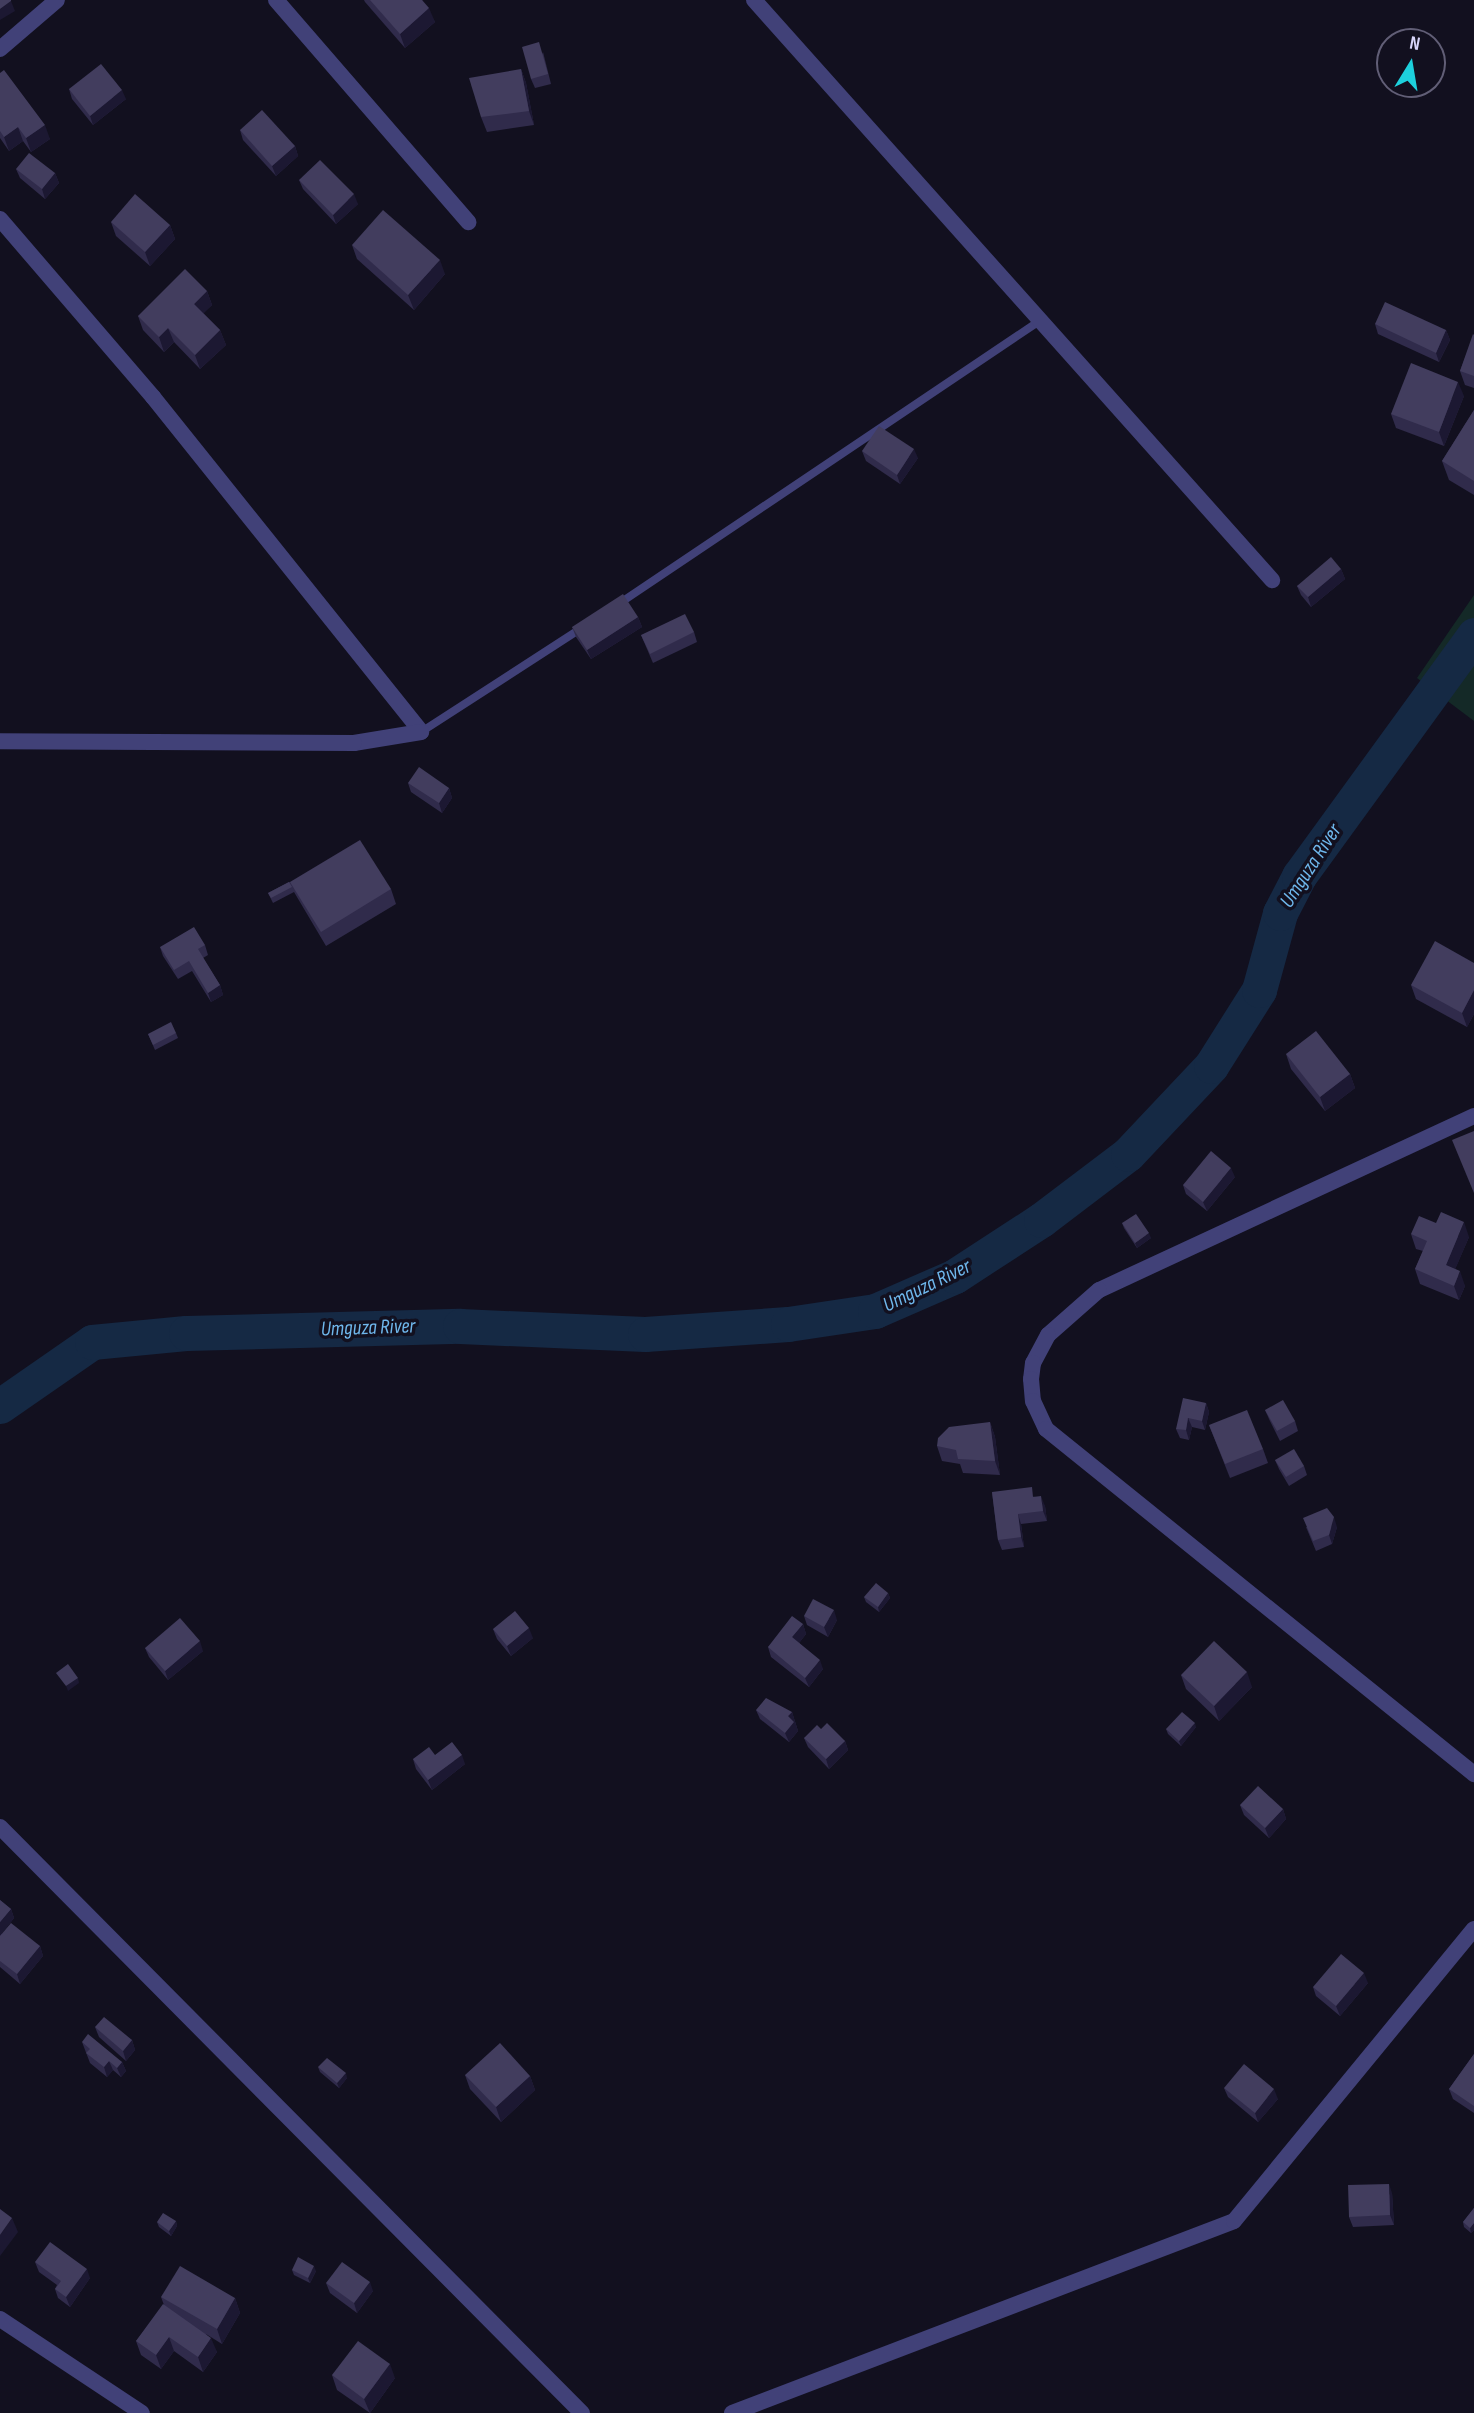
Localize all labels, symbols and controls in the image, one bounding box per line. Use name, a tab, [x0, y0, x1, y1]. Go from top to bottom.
north arrow	[1376, 28, 1446, 98]
text: N	[1408, 32, 1422, 56]
water label: Umguza River	[1275, 819, 1347, 913]
water label: Umguza River	[879, 1254, 975, 1318]
water label: Umguza River	[320, 1314, 416, 1342]

